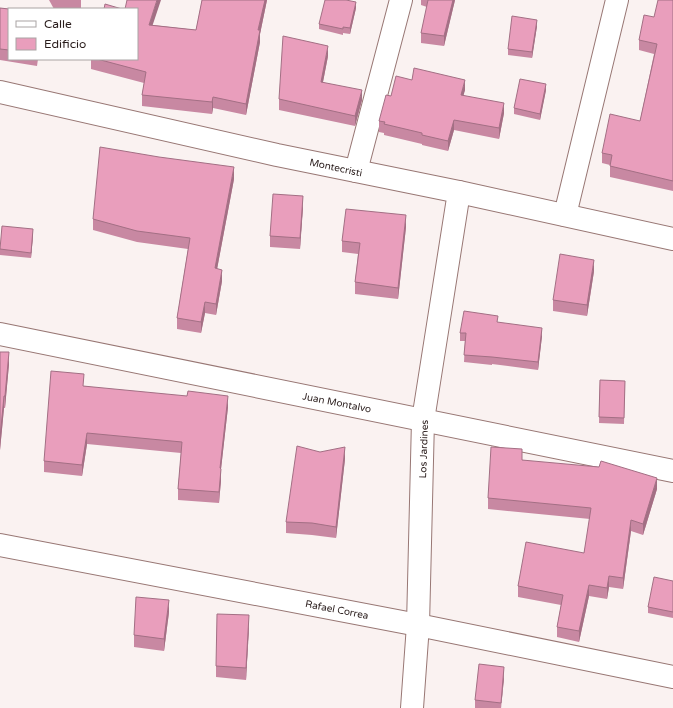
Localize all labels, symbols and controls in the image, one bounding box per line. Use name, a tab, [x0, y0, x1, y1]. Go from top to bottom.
legend	[8, 8, 138, 60]
text: Calle	[44, 17, 72, 31]
text: Edificio	[44, 37, 86, 51]
street label: Montecristi	[308, 157, 363, 179]
street label: Juan Montalvo	[301, 390, 372, 416]
street label: Los Jardines	[417, 419, 431, 479]
street label: Rafael Correa	[304, 598, 370, 622]

